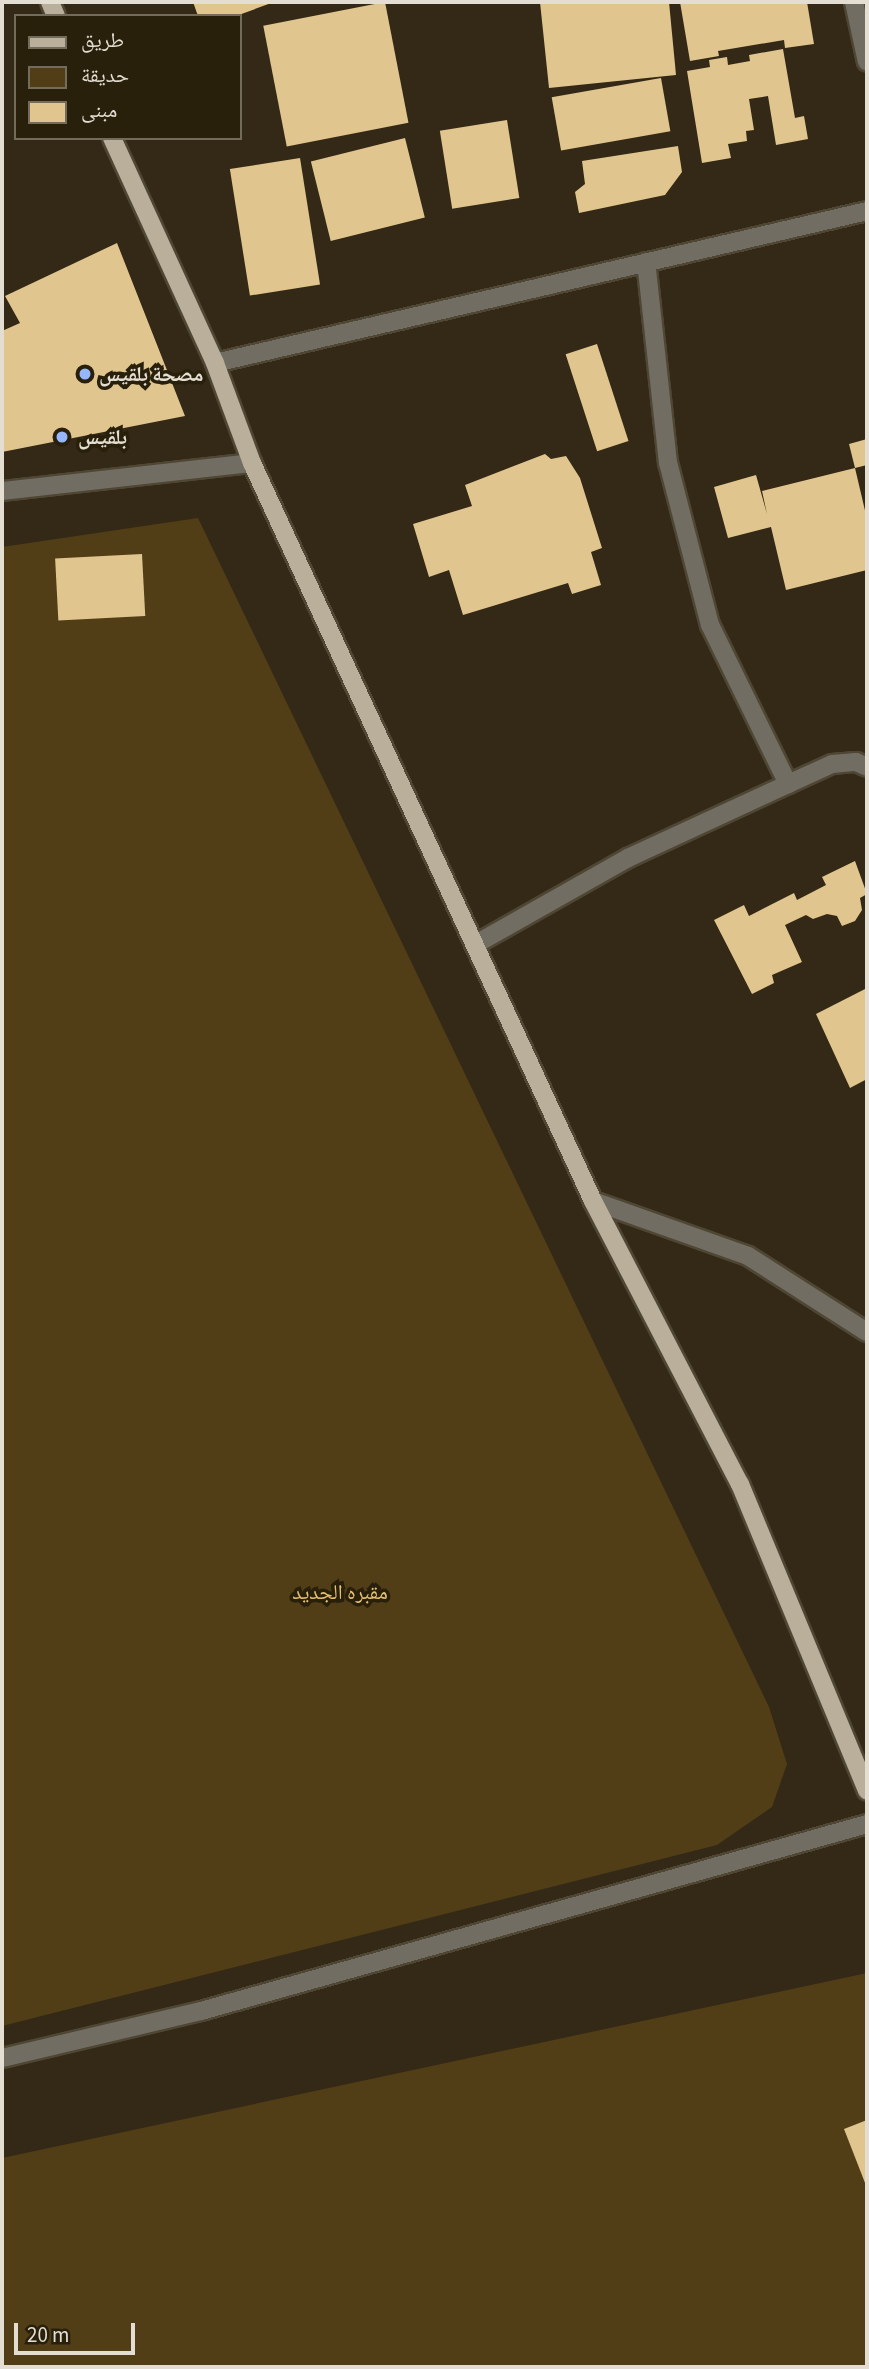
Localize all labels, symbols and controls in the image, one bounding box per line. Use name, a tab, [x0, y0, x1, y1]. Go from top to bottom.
legend	[14, 14, 242, 140]
text: طريق	[81, 25, 124, 55]
text: حديقة	[81, 60, 129, 90]
text: مبنى	[81, 95, 117, 125]
place label: مصحة بلقيس	[99, 361, 203, 387]
marker: مصحة بلقيس	[77, 366, 93, 382]
place label: بلقيس	[78, 424, 127, 450]
marker: بلقيس	[52, 427, 72, 447]
park label: مقبره الجديد	[292, 1579, 388, 1605]
scale bar	[18, 2310, 138, 2354]
text: 20 m	[27, 2320, 69, 2350]

